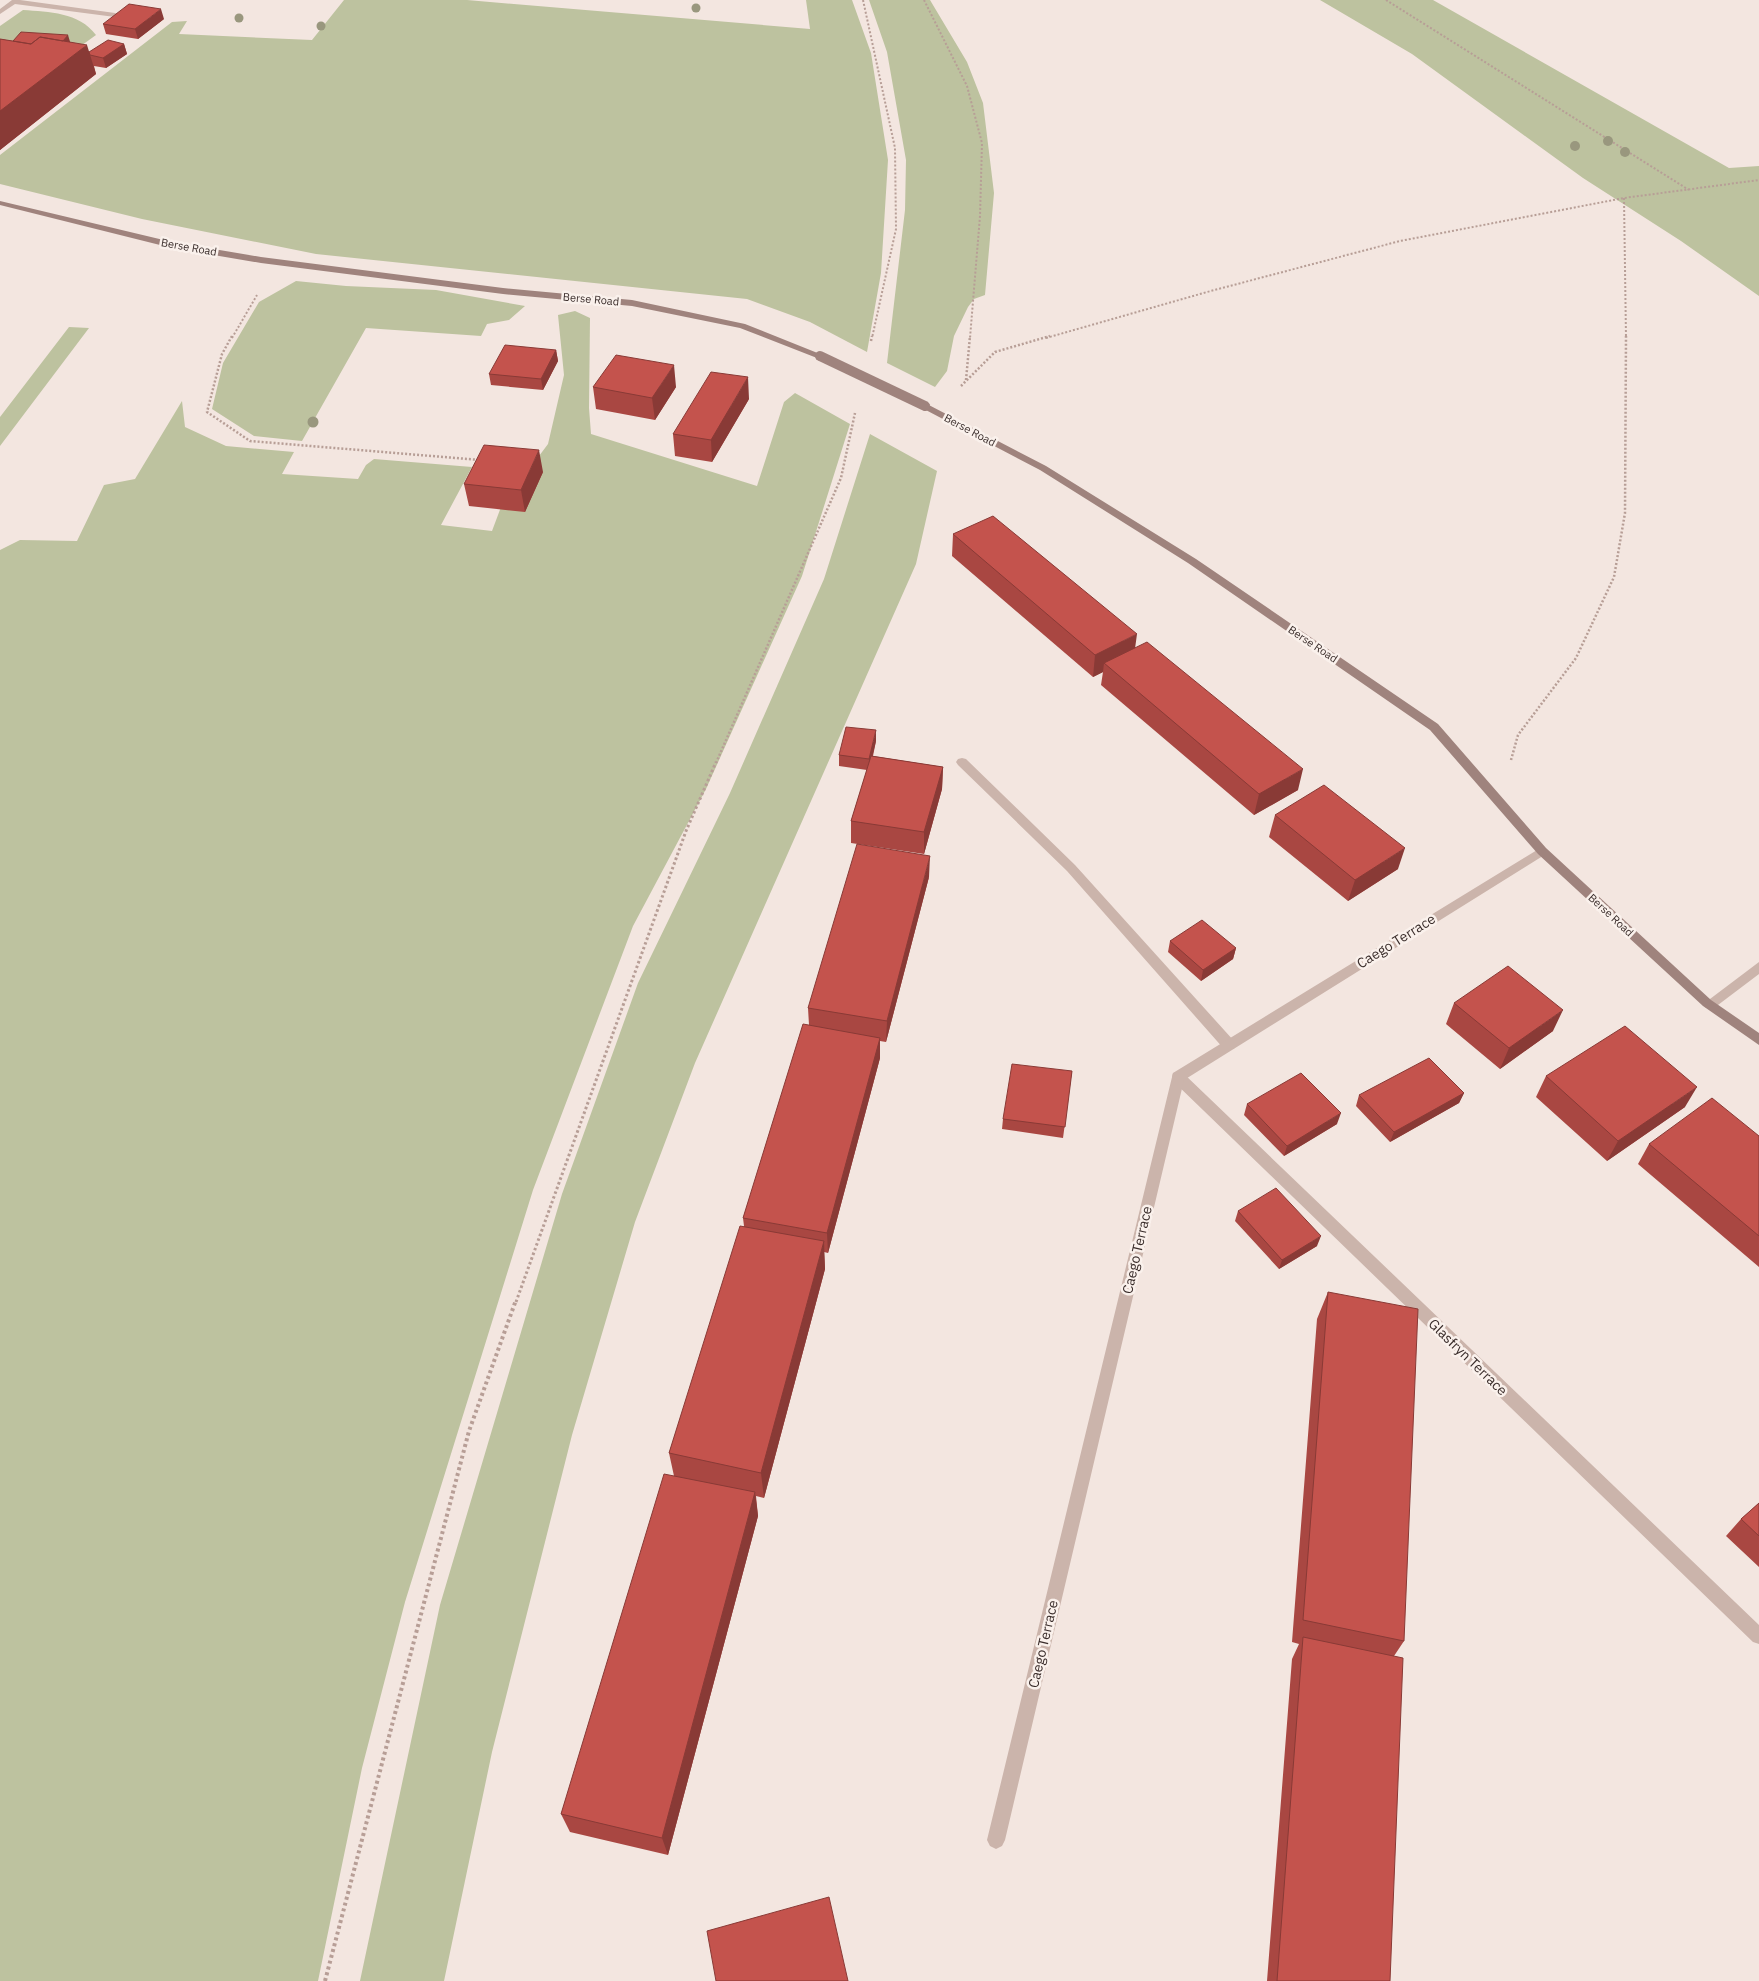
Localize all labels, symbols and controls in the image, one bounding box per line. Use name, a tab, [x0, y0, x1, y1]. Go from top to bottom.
street label: Berse Road	[160, 235, 218, 259]
street label: Berse Road	[562, 290, 620, 308]
street label: Berse Road	[942, 411, 998, 449]
street label: Berse Road	[1286, 622, 1340, 666]
street label: Berse Road	[1586, 891, 1636, 939]
street label: Caego Terrace	[1353, 910, 1439, 972]
street label: Caego Terrace	[1118, 1204, 1156, 1296]
street label: Glasfryn Terrace	[1425, 1315, 1511, 1399]
street label: Caego Terrace	[1024, 1598, 1062, 1690]

